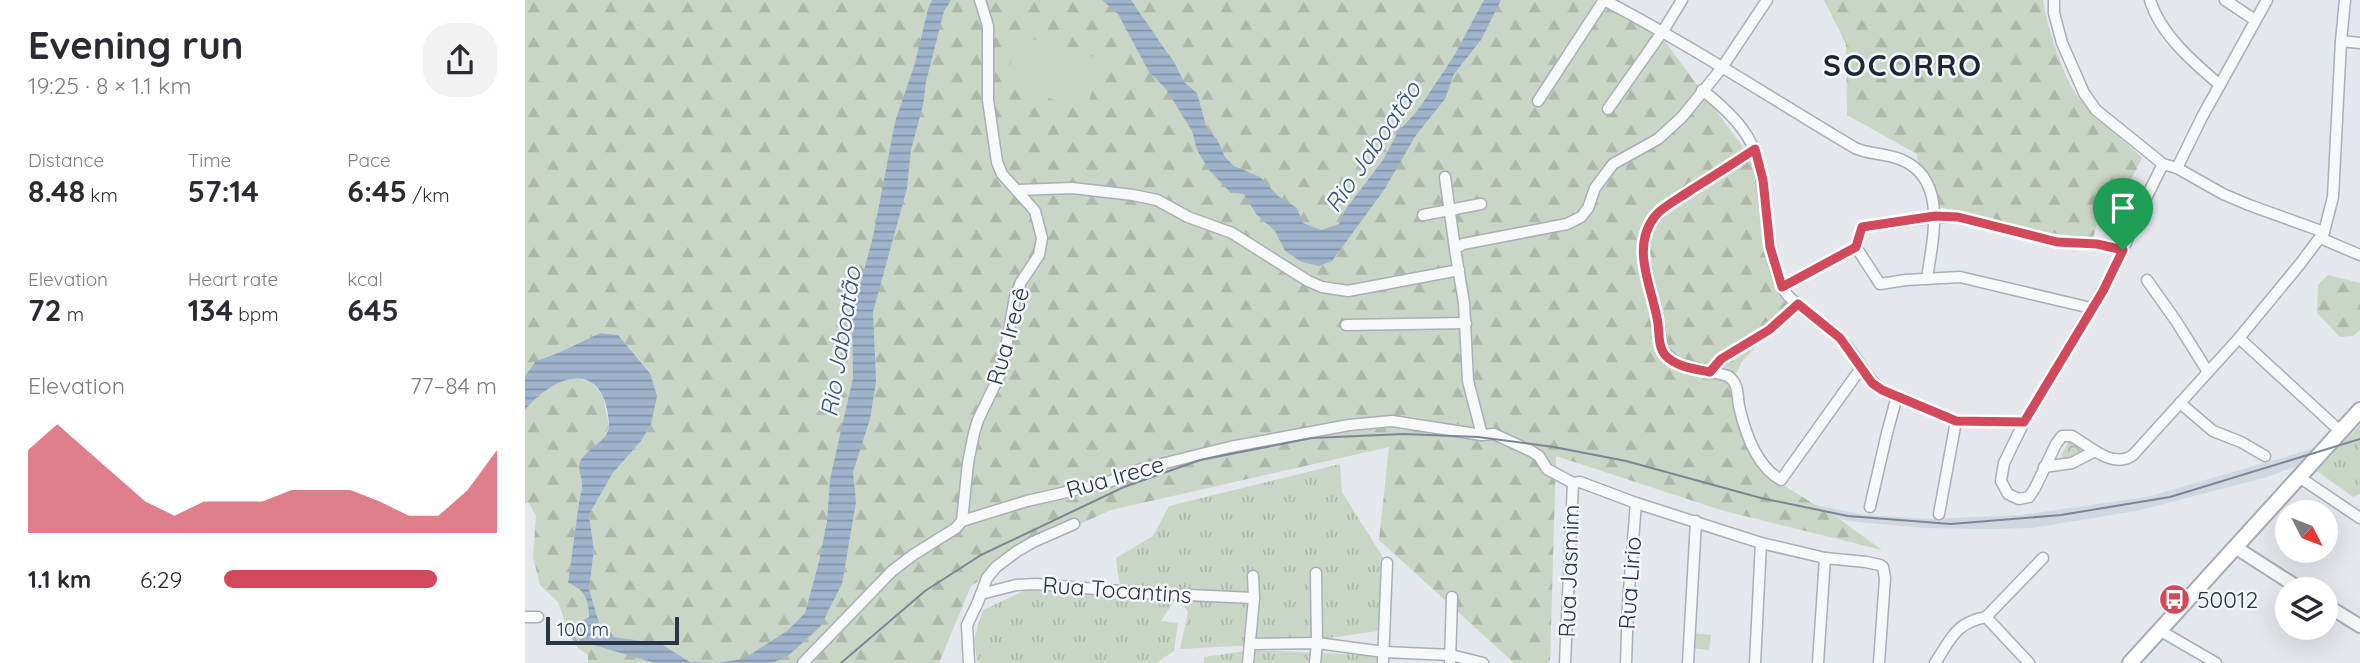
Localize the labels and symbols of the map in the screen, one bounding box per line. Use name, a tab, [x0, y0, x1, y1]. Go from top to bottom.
district label: SOCORRO	[1823, 46, 1983, 84]
water label: Rio Jaboatão	[1317, 74, 1428, 218]
pin	[2093, 178, 2153, 250]
water label: Rio Jaboatão	[813, 263, 867, 419]
street label: Rua Irecê	[980, 284, 1035, 388]
street label: Rua Irece	[1063, 449, 1167, 504]
north arrow	[2275, 500, 2338, 564]
street label: Rua Jasmim	[1552, 504, 1585, 638]
street label: Rua Lirio	[1612, 535, 1647, 631]
street label: Rua Tocantins	[1041, 570, 1193, 609]
bus stop icon: 50012	[2157, 583, 2191, 617]
place label: 50012	[2197, 585, 2258, 614]
scale bar	[546, 614, 679, 646]

